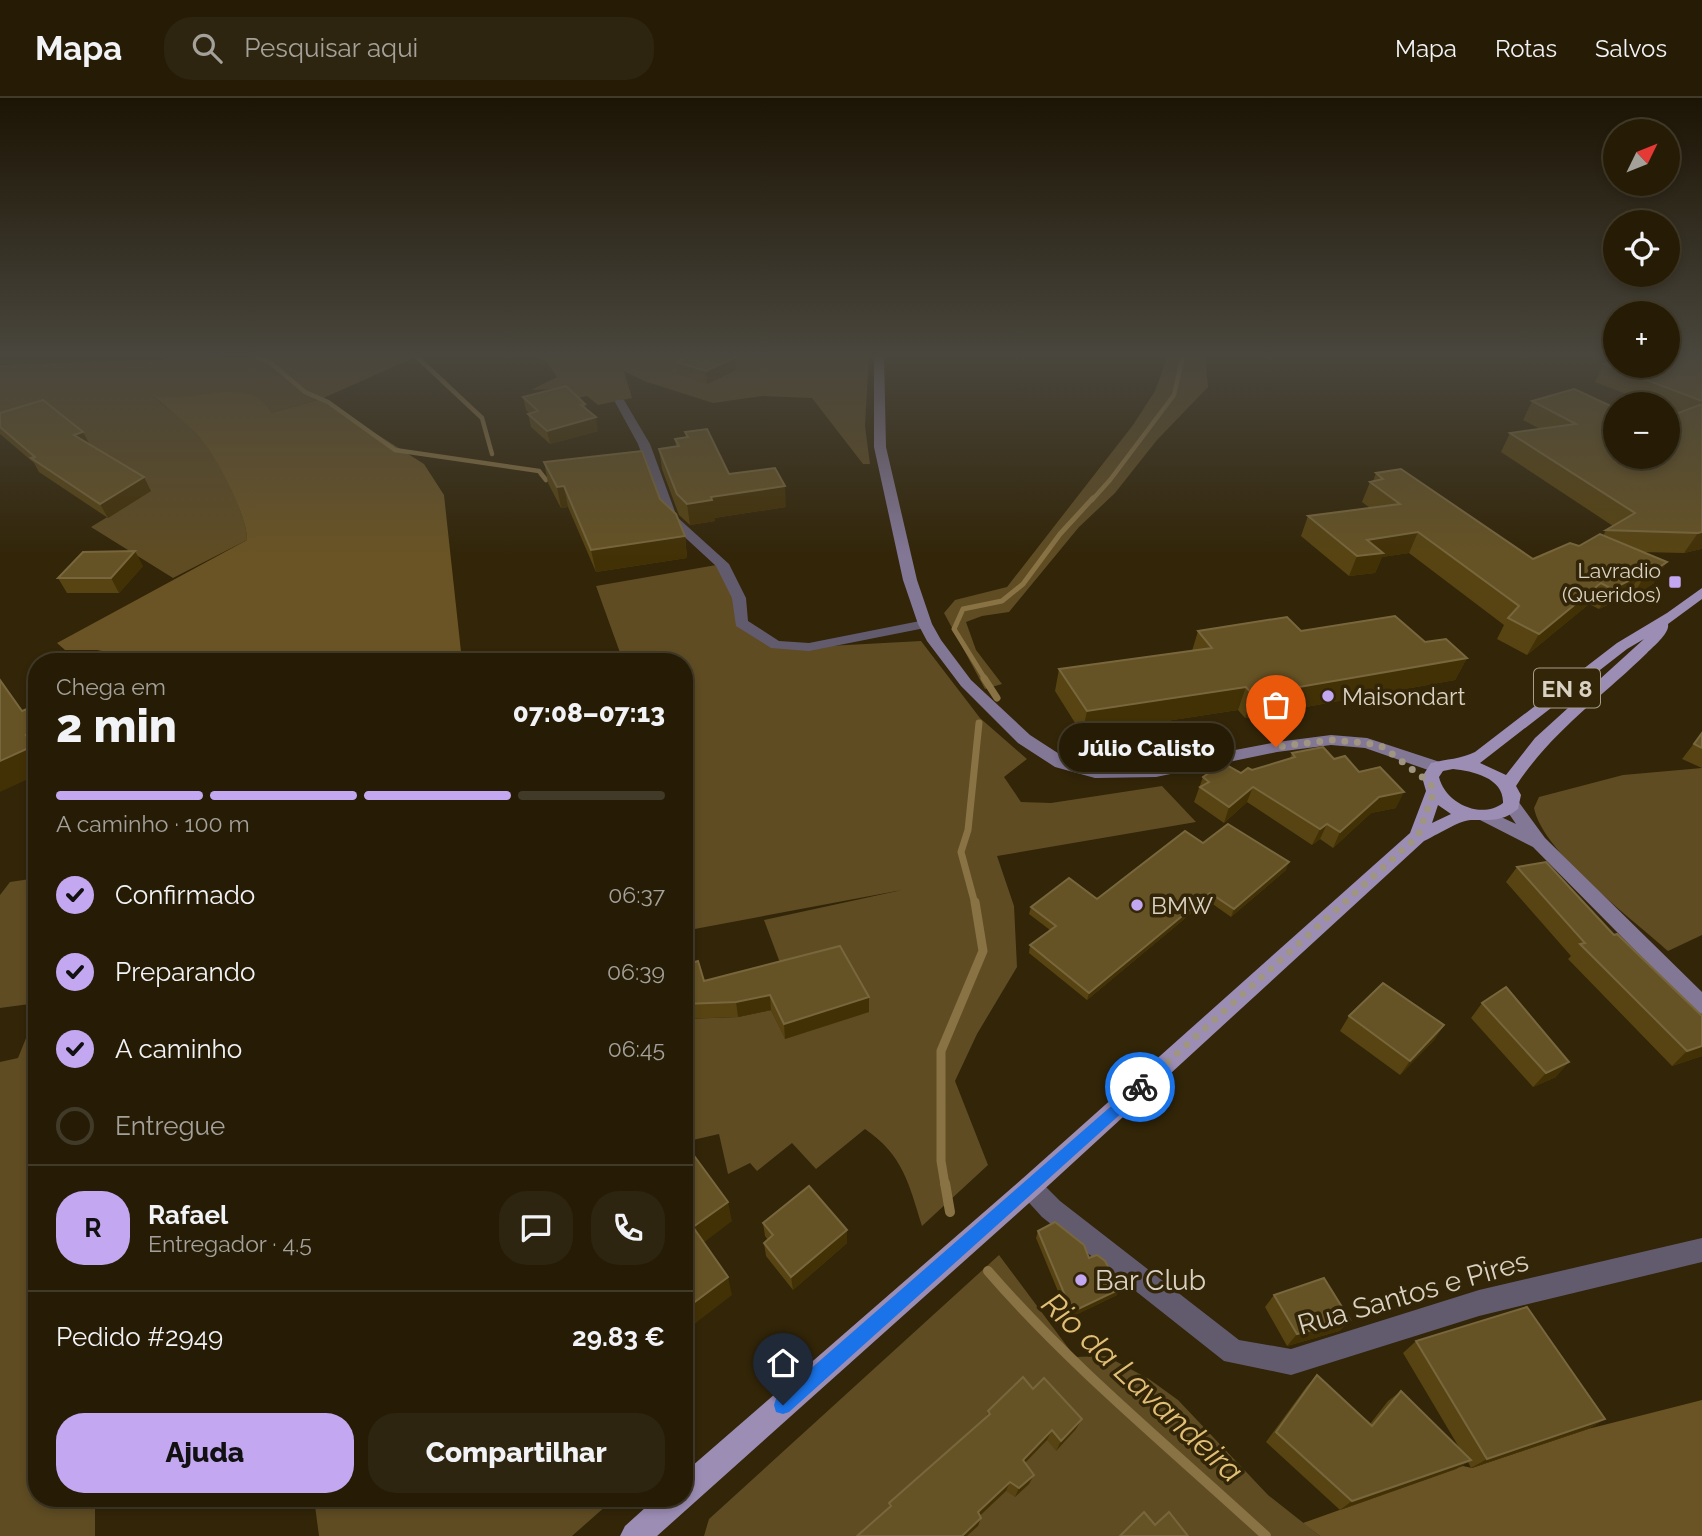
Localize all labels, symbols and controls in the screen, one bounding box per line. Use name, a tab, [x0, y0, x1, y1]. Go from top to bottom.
search box	[164, 17, 654, 80]
text: Mapa	[35, 29, 122, 68]
icon: search	[188, 29, 226, 67]
text: Pesquisar aqui	[244, 33, 418, 63]
text: Mapa	[1395, 34, 1457, 63]
text: Rotas	[1495, 34, 1557, 63]
text: Salvos	[1595, 34, 1667, 63]
north arrow	[1603, 119, 1680, 196]
map controls	[1603, 119, 1680, 469]
button: locate	[1603, 210, 1680, 287]
button: +	[1603, 301, 1680, 378]
button: −	[1603, 392, 1680, 469]
place label: Lavradio (Queridos)	[1562, 558, 1661, 607]
marker: Lavradio (Queridos)	[1667, 574, 1683, 590]
road number: EN 8	[1534, 668, 1600, 708]
text: Chega em	[56, 673, 166, 700]
pin	[1246, 675, 1306, 747]
place label: Maisondart	[1342, 682, 1466, 711]
icon: bag	[1257, 686, 1295, 724]
marker: Maisondart	[1320, 688, 1336, 704]
text: 07:08–07:13	[513, 698, 665, 728]
text: 2 min	[56, 699, 177, 753]
callout: Júlio Calisto	[1059, 722, 1234, 772]
text: Júlio Calisto	[1078, 734, 1215, 761]
text: A caminho · 100 m	[56, 810, 250, 837]
icon: check	[56, 876, 94, 914]
text: Confirmado	[115, 880, 255, 910]
text: 06:37	[608, 881, 665, 908]
place label: BMW	[1151, 891, 1213, 920]
marker: BMW	[1129, 897, 1145, 913]
icon: check	[56, 953, 94, 991]
text: Preparando	[115, 957, 255, 987]
text: 06:39	[607, 958, 665, 985]
icon: check	[56, 1030, 94, 1068]
text: A caminho	[115, 1034, 242, 1064]
text: 06:45	[608, 1035, 665, 1062]
courier	[1105, 1052, 1175, 1122]
icon: bike	[1121, 1068, 1159, 1106]
text: Entregue	[115, 1111, 225, 1141]
button: chat	[499, 1191, 573, 1265]
button: phone	[591, 1191, 665, 1265]
text: Rafael	[148, 1200, 228, 1230]
text: R	[84, 1213, 102, 1243]
text: Entregador · 4.5	[148, 1230, 312, 1257]
street label: Rua Santos e Pires	[1294, 1244, 1532, 1342]
place label: Bar Club	[1095, 1264, 1206, 1297]
marker: Bar Club	[1073, 1272, 1089, 1288]
water label: Rio da Lavandeira	[1035, 1285, 1251, 1489]
text: Pedido #2949	[56, 1322, 223, 1352]
text: 29.83 €	[572, 1322, 665, 1352]
pin	[753, 1333, 813, 1405]
icon: home	[764, 1344, 802, 1382]
button: Ajuda	[56, 1413, 354, 1493]
button: Compartilhar	[368, 1413, 665, 1493]

